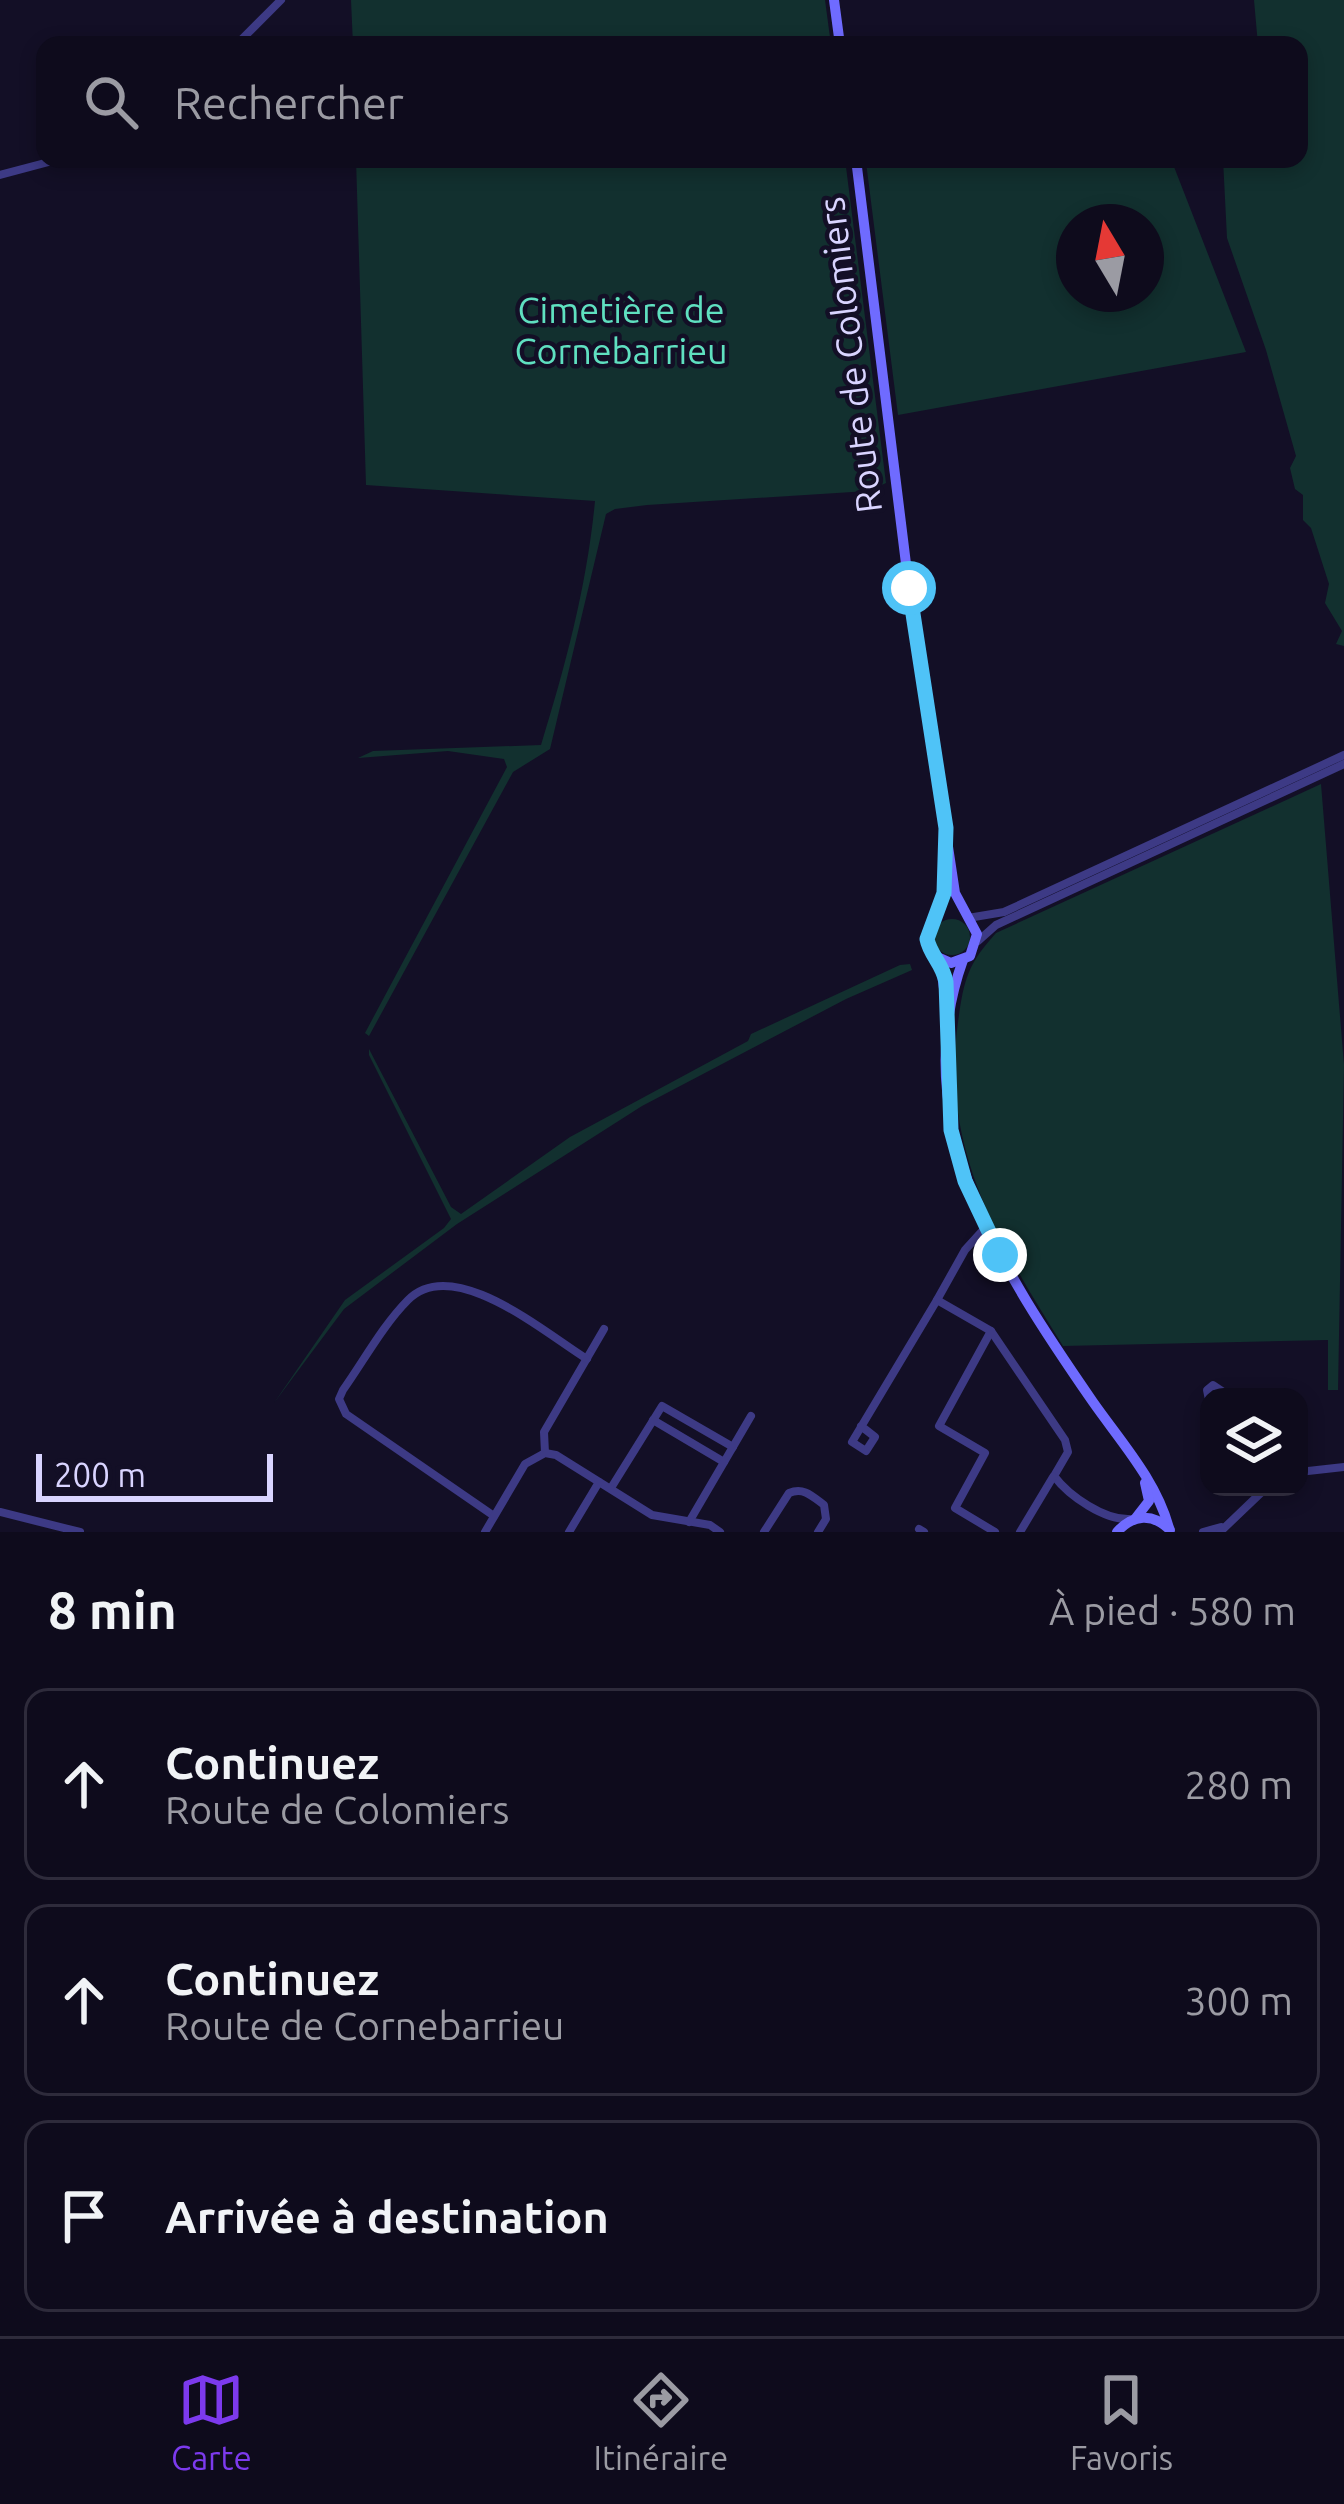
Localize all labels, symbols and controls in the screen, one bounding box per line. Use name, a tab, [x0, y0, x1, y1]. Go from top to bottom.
search box	[36, 36, 1308, 168]
icon: search	[78, 69, 144, 135]
text: Rechercher	[174, 77, 404, 128]
street label: Route de Colomiers	[810, 195, 889, 515]
north arrow	[1056, 204, 1164, 312]
park label: Cimetière de Cornebarrieu	[514, 289, 728, 371]
route start	[882, 561, 936, 615]
route end	[973, 1228, 1027, 1282]
map controls	[1200, 1388, 1308, 1496]
button: layers	[1200, 1388, 1308, 1496]
scale bar	[36, 1448, 273, 1501]
text: 200 m	[54, 1456, 146, 1493]
text: 8 min	[48, 1581, 177, 1639]
text: À pied · 580 m	[1049, 1589, 1296, 1632]
text: Continuez	[165, 1737, 379, 1788]
icon: ahead	[51, 1751, 117, 1817]
text: 280 m	[1184, 1763, 1293, 1806]
text: Route de Colomiers	[165, 1788, 509, 1831]
text: Continuez	[165, 1953, 379, 2004]
icon: ahead	[51, 1967, 117, 2033]
text: 300 m	[1184, 1979, 1293, 2022]
text: Route de Cornebarrieu	[165, 2004, 564, 2047]
icon: arrive	[51, 2183, 117, 2249]
text: Arrivée à destination	[165, 2191, 609, 2242]
tab: Carte	[171, 2367, 252, 2476]
tab: Itinéraire	[593, 2367, 728, 2476]
tab: Favoris	[1070, 2367, 1173, 2476]

